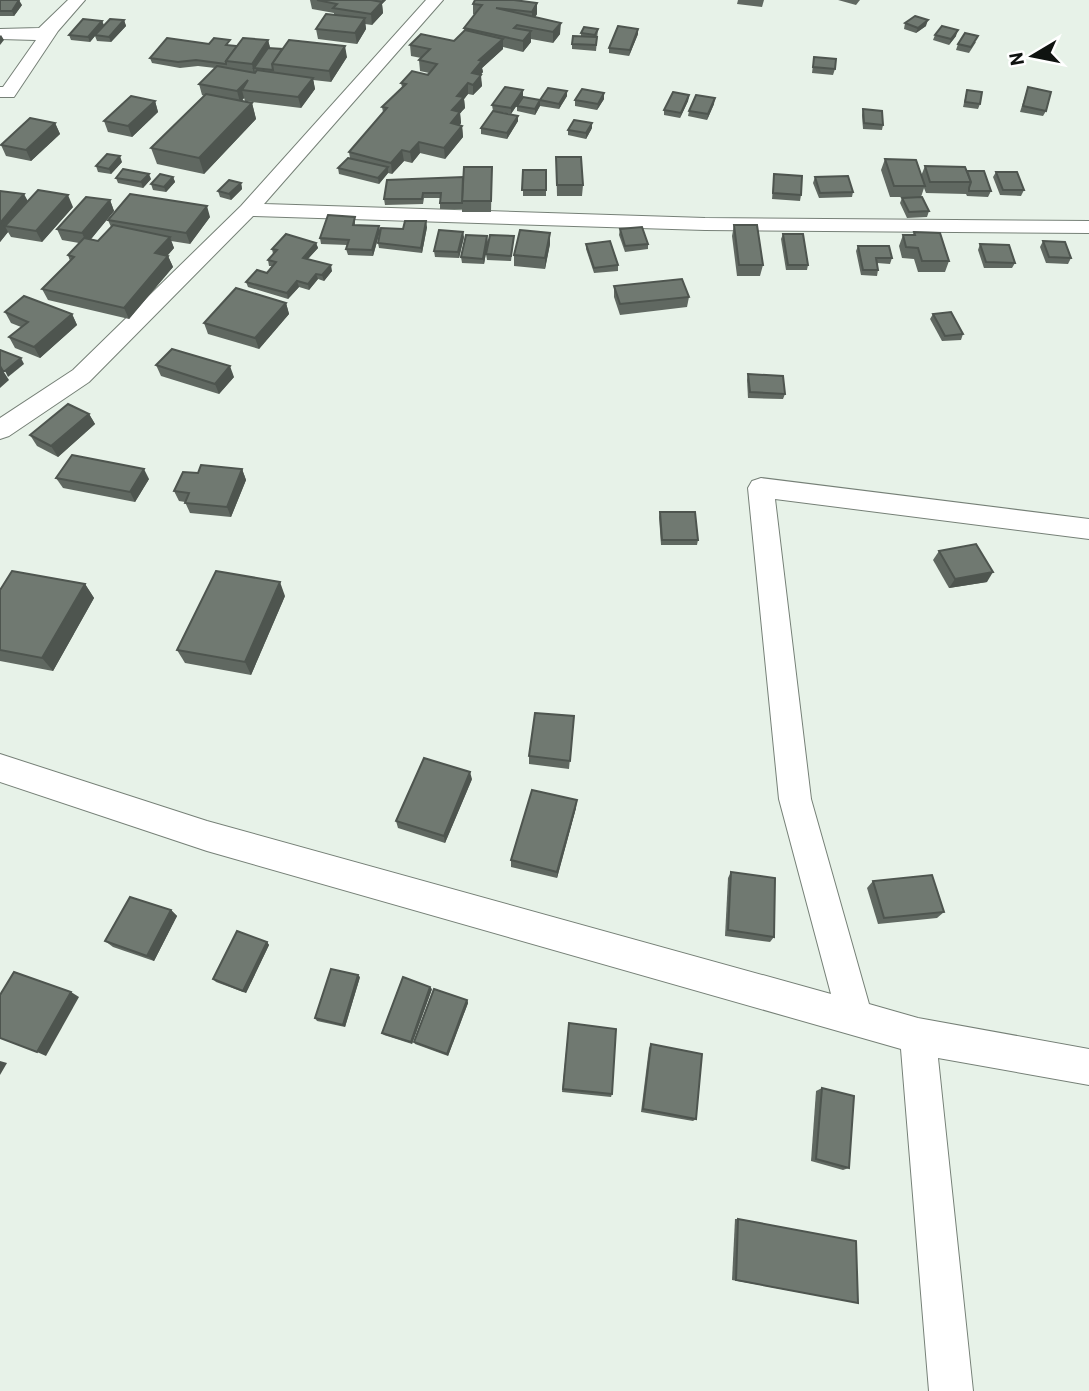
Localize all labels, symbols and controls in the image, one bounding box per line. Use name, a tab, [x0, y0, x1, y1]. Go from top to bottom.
north arrow	[998, 21, 1068, 91]
text: N	[1003, 51, 1028, 67]

